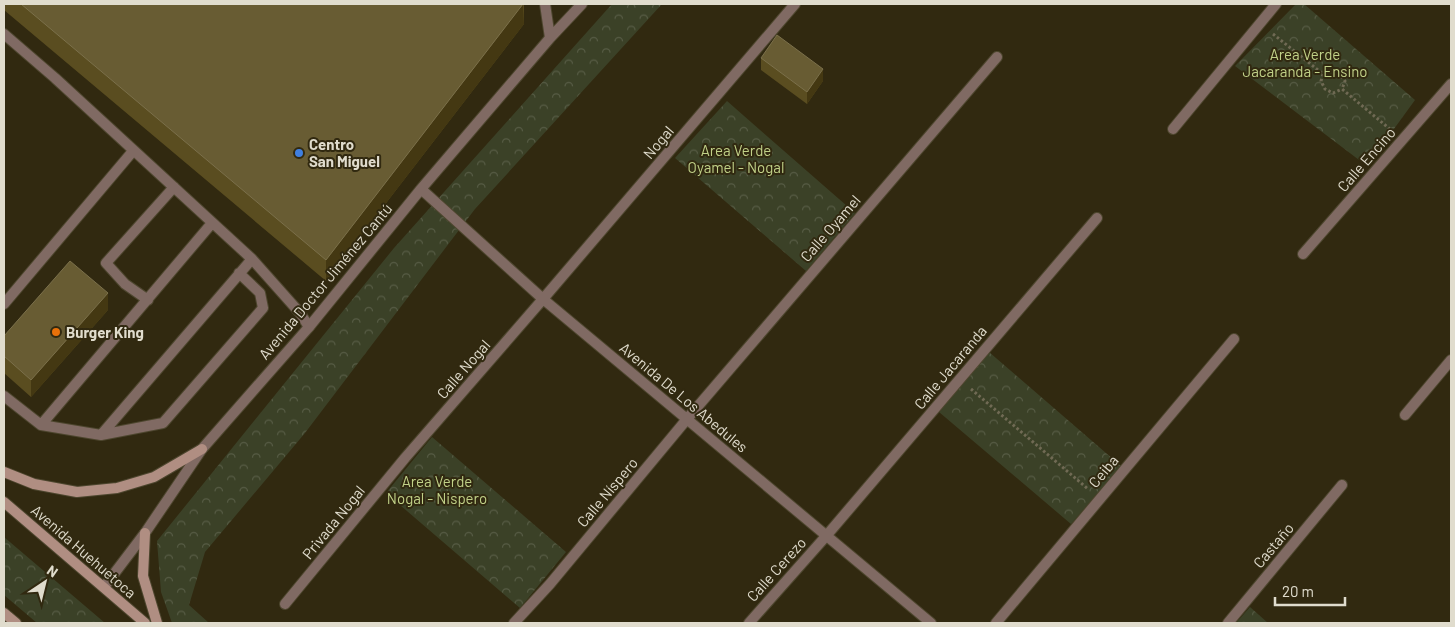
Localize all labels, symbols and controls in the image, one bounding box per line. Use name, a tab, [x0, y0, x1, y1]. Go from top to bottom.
park label: Area Verde Jacaranda - Ensino	[1243, 45, 1367, 80]
street label: Nogal	[639, 122, 677, 162]
street label: Calle Encino	[1333, 123, 1399, 195]
place label: Centro San Miguel	[309, 135, 380, 170]
park label: Area Verde Oyamel - Nogal	[688, 141, 784, 176]
marker: Centro San Miguel	[293, 147, 305, 159]
street label: Calle Oyamel	[796, 191, 864, 265]
street label: Avenida Doctor Jiménez Cantú	[254, 199, 396, 363]
street label: Calle Jacaranda	[910, 322, 990, 412]
place label: Burger King	[66, 323, 144, 341]
marker: Burger King	[50, 326, 62, 338]
street label: Calle Nogal	[433, 336, 493, 402]
street label: Avenida De Los Abedules	[616, 338, 752, 456]
street label: Ceiba	[1084, 451, 1122, 491]
street label: Calle Níspero	[573, 454, 641, 530]
park label: Area Verde Nogal - Nispero	[387, 472, 487, 507]
street label: Privada Nogal	[298, 482, 368, 562]
street label: Avenida Huehuetoca	[28, 501, 140, 601]
street label: Castaño	[1249, 519, 1297, 571]
street label: Calle Cerezo	[743, 533, 809, 605]
north arrow	[20, 557, 70, 607]
text: N	[44, 561, 61, 581]
scale bar	[1275, 574, 1345, 606]
text: 20 m	[1282, 582, 1314, 600]

